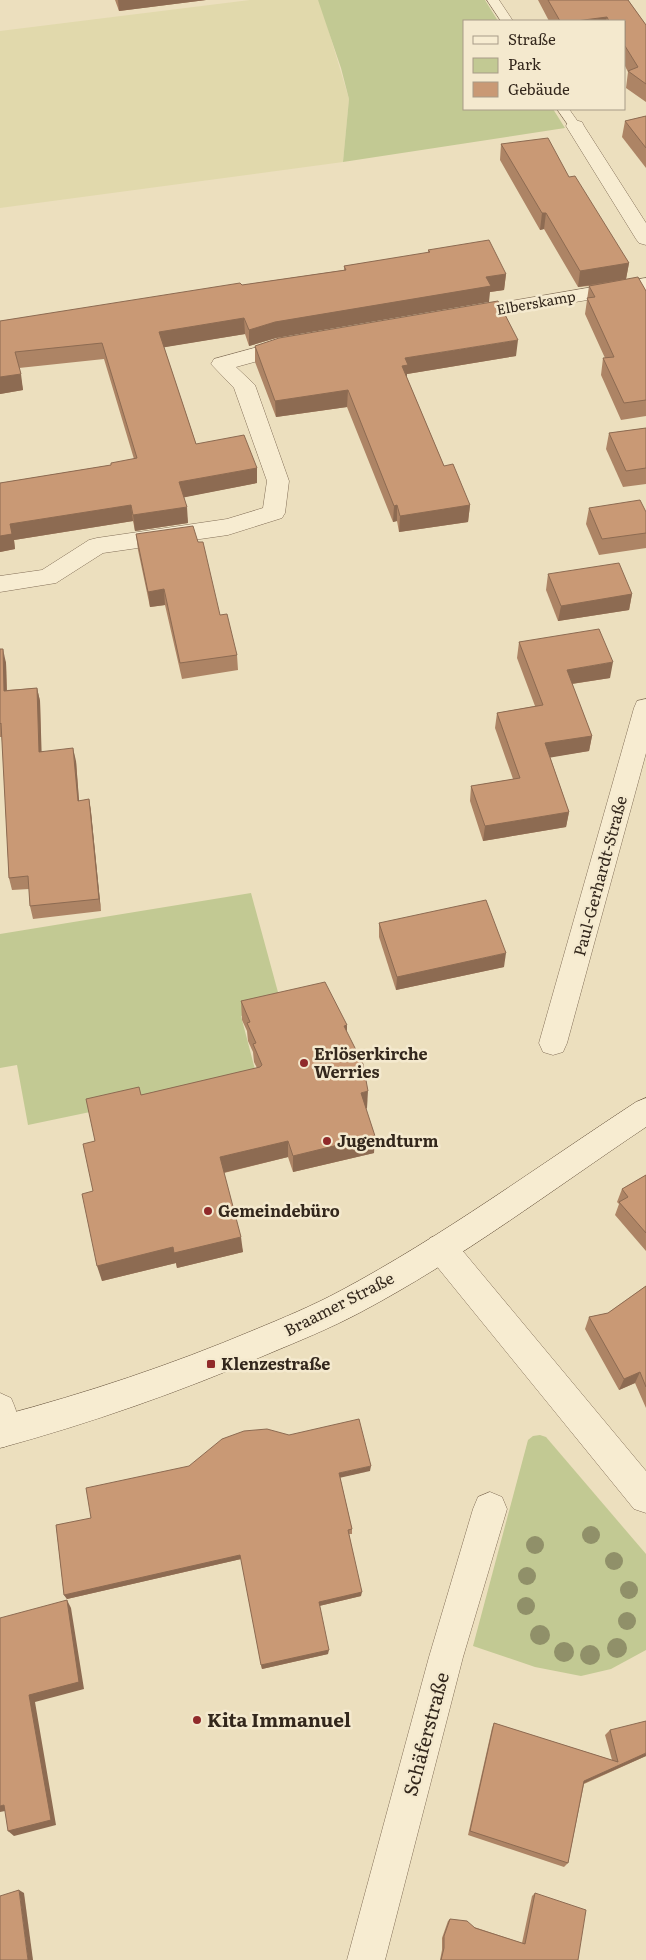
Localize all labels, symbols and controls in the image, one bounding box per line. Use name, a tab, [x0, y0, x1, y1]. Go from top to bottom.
legend	[463, 20, 626, 110]
text: Straße	[508, 27, 556, 50]
text: Park	[508, 52, 542, 75]
text: Gebäude	[508, 77, 570, 100]
street label: Elberskamp	[495, 285, 577, 319]
street label: Paul-Gerhardt-Straße	[566, 793, 632, 959]
place label: Erlöserkirche Werries	[314, 1041, 428, 1083]
marker: Erlöserkirche Werries	[298, 1057, 310, 1069]
place label: Jugendturm	[337, 1128, 438, 1152]
marker: Jugendturm	[321, 1135, 333, 1147]
place label: Gemeindebüro	[218, 1198, 340, 1222]
marker: Gemeindebüro	[202, 1205, 214, 1217]
street label: Braamer Straße	[279, 1265, 398, 1341]
place label: Klenzestraße	[221, 1351, 330, 1375]
marker: Klenzestraße	[205, 1358, 217, 1370]
street label: Schäferstraße	[395, 1669, 455, 1799]
place label: Kita Immanuel	[207, 1705, 351, 1733]
marker: Kita Immanuel	[191, 1714, 203, 1726]

